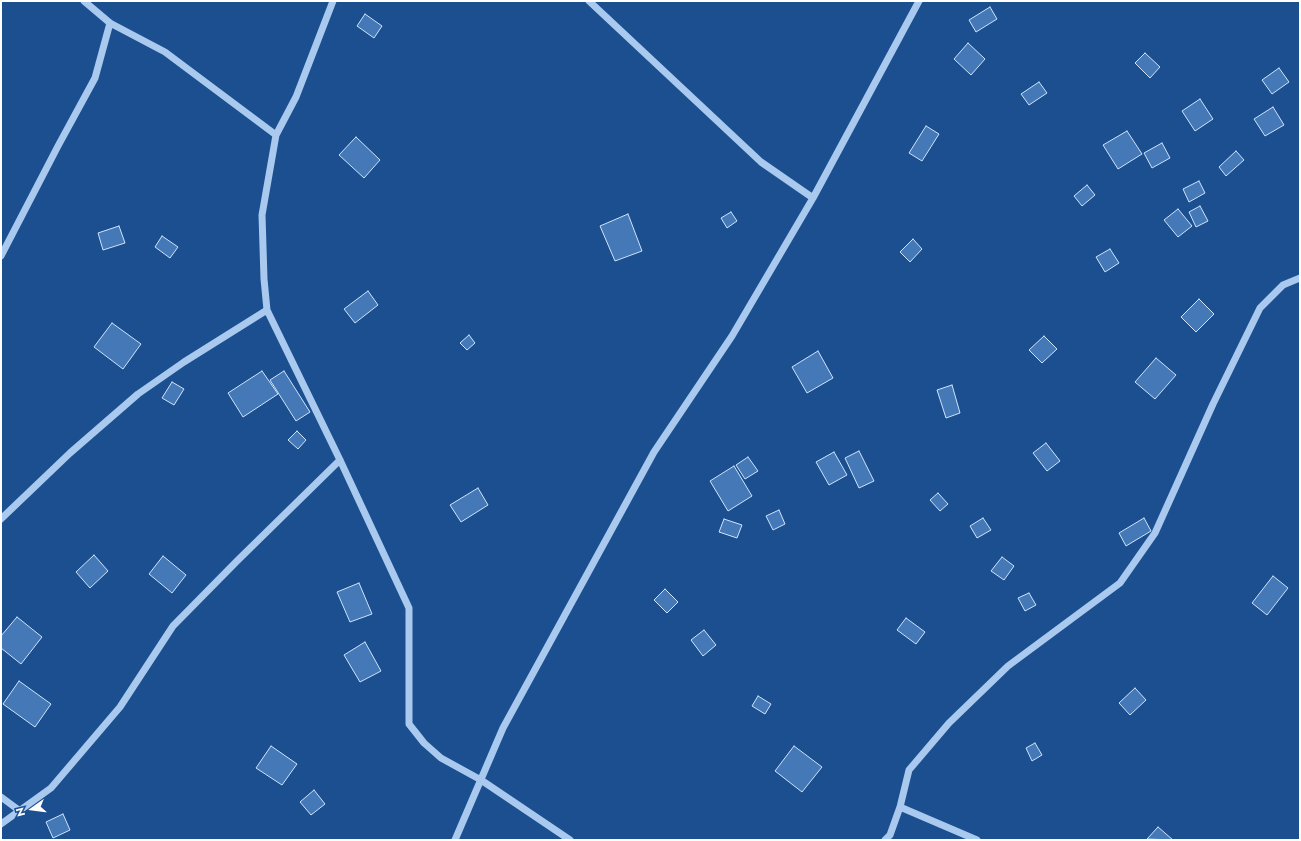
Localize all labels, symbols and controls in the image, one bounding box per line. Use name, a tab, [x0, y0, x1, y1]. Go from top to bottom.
north arrow	[12, 789, 52, 829]
text: N	[12, 806, 29, 818]

